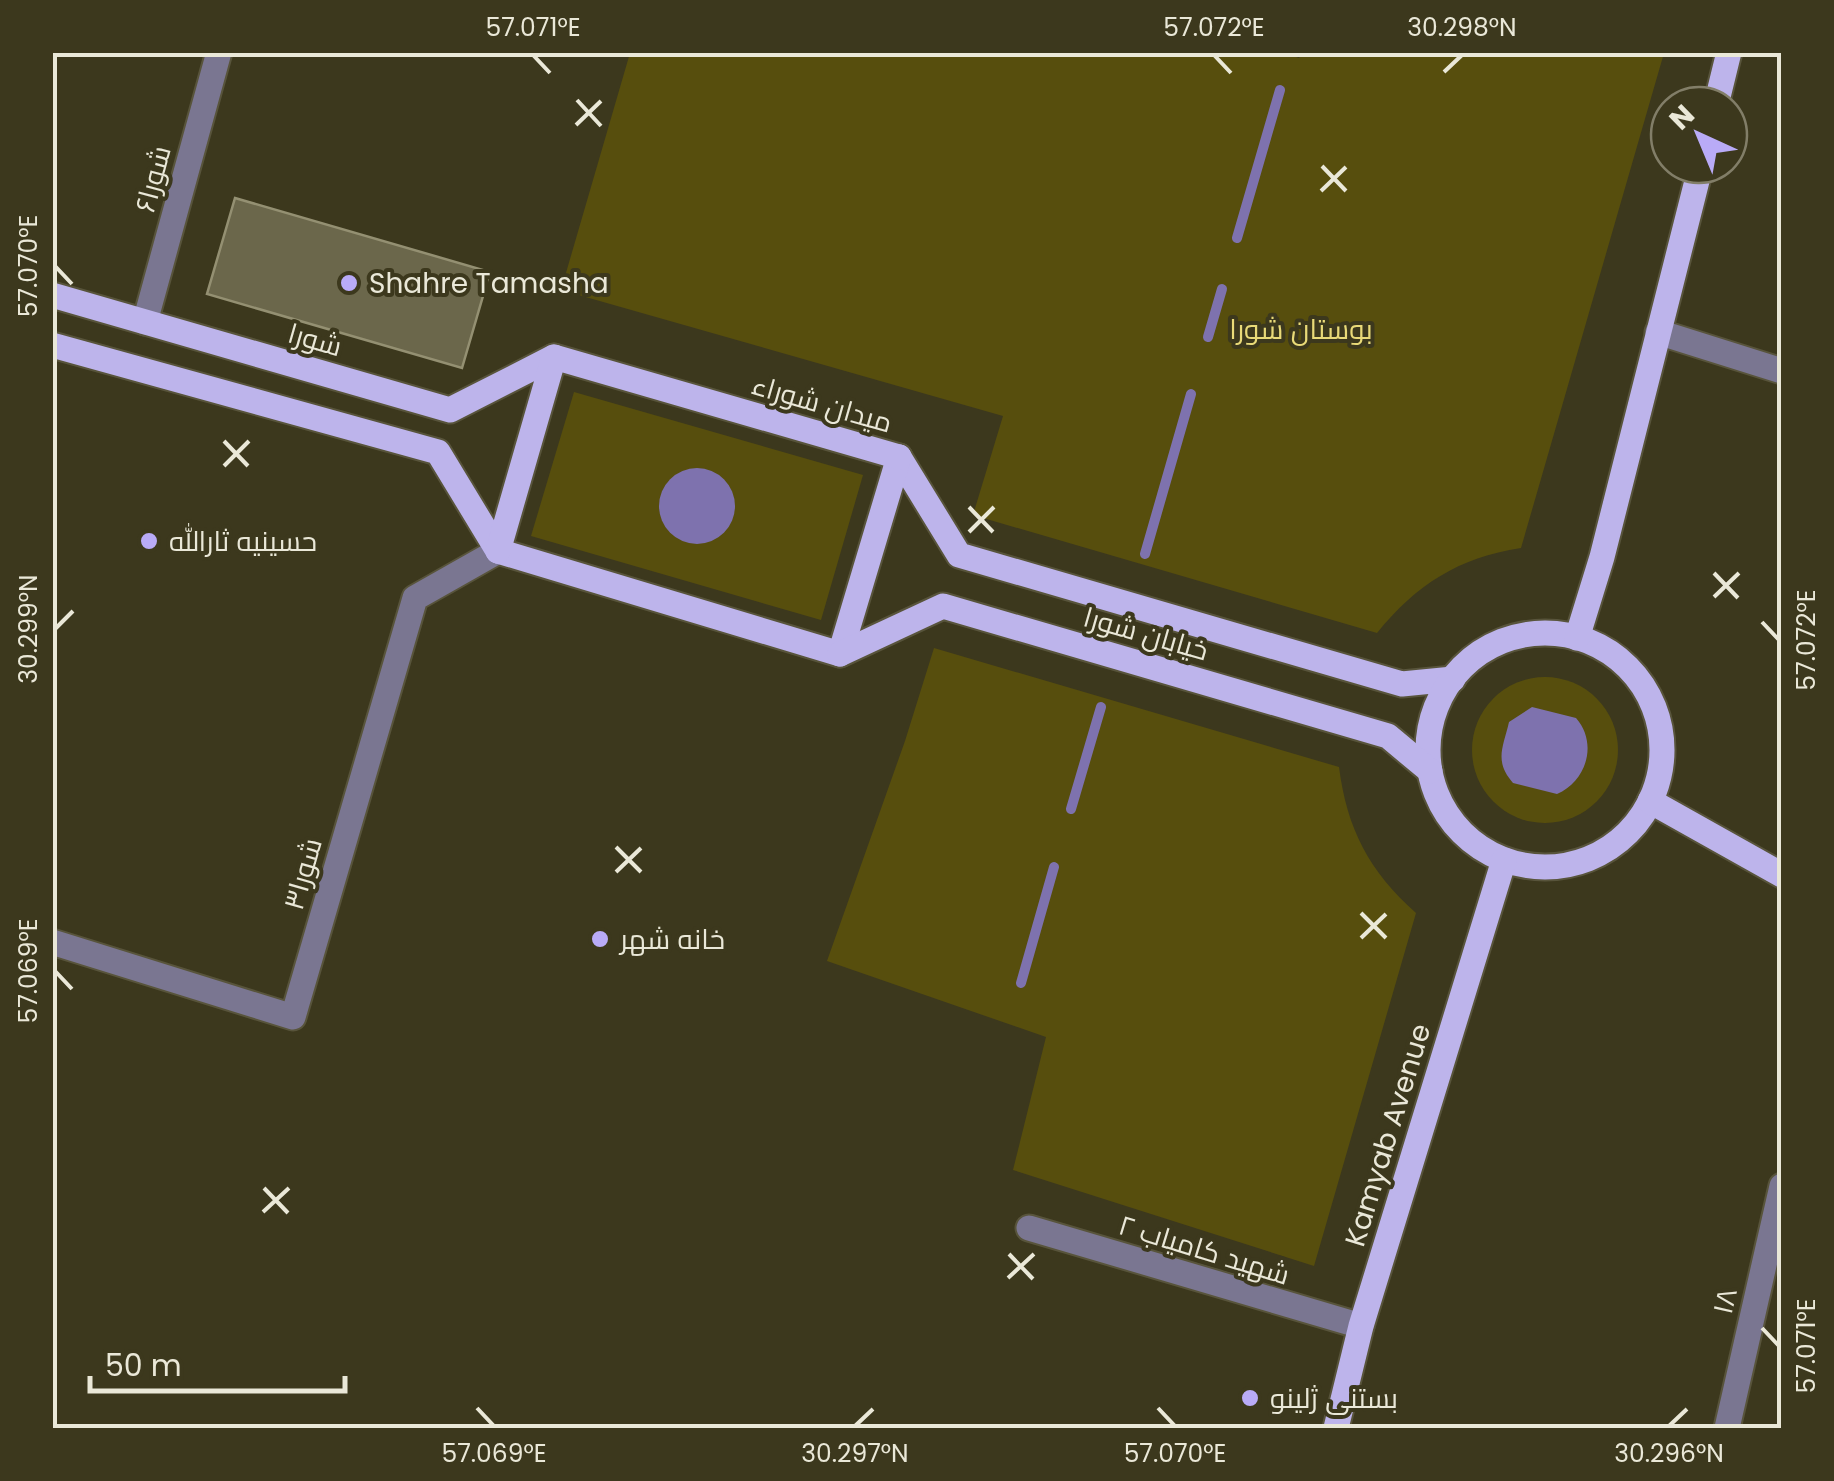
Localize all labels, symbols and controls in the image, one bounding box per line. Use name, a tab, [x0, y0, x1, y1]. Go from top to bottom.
text: 57.071°E	[485, 10, 581, 45]
text: 57.072°E	[1163, 10, 1265, 45]
text: 30.298°N	[1407, 10, 1517, 45]
north arrow	[1649, 85, 1749, 185]
text: N	[1661, 96, 1703, 139]
street label: شورا۶	[125, 141, 181, 217]
text: 57.070°E	[11, 215, 46, 317]
place label: Shahre Tamasha	[369, 264, 609, 303]
marker: Shahre Tamasha	[338, 272, 360, 294]
park label: بوستان شورا	[1229, 310, 1373, 349]
street label: شورا	[284, 314, 346, 366]
street label: میدان شوراء	[747, 365, 897, 443]
place label: حسینیه ثارالله	[169, 522, 317, 561]
marker: حسینیه ثارالله	[138, 530, 160, 552]
text: 30.299°N	[11, 574, 46, 684]
text: 57.072°E	[1789, 589, 1824, 691]
street label: خیابان شورا	[1079, 598, 1213, 670]
street label: شورا۳	[274, 833, 332, 915]
text: 57.069°E	[11, 918, 46, 1024]
place label: خانه شهر	[618, 920, 725, 959]
marker: خانه شهر	[589, 928, 611, 950]
street label: Kamyab Avenue	[1336, 1019, 1440, 1251]
street label: شهید کامیاب ۲	[1114, 1205, 1294, 1295]
street label: ۱۸	[1703, 1284, 1747, 1318]
text: 57.071°E	[1789, 1298, 1824, 1394]
scale bar	[90, 1331, 345, 1393]
text: 50 m	[105, 1344, 182, 1387]
place label: بستنی ژلینو	[1270, 1379, 1398, 1418]
marker: بستنی ژلینو	[1239, 1387, 1261, 1409]
text: 57.069°E	[441, 1436, 547, 1471]
text: 30.297°N	[801, 1436, 909, 1471]
text: 57.070°E	[1124, 1436, 1226, 1471]
text: 30.296°N	[1614, 1436, 1724, 1471]

